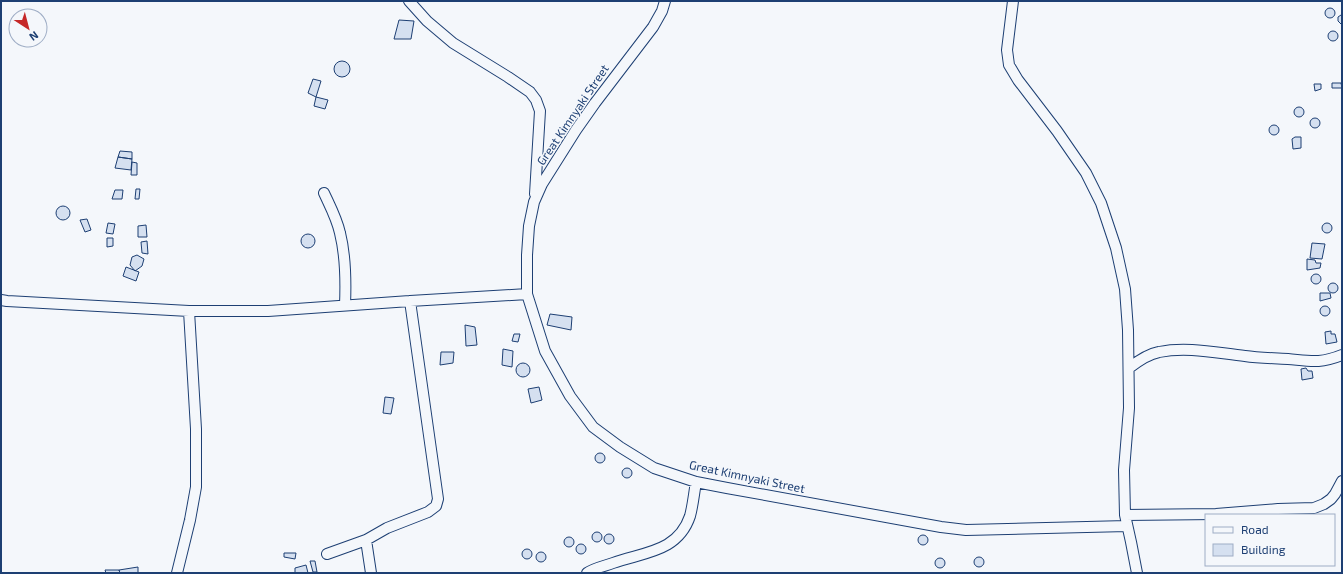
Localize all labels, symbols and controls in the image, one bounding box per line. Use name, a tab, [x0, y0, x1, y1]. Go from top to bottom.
north arrow	[8, 8, 48, 48]
text: N	[27, 29, 41, 44]
street label: Great Kimnyaki Street	[533, 61, 611, 167]
street label: Great Kimnyaki Street	[688, 457, 807, 495]
legend	[1205, 514, 1335, 566]
text: Road	[1241, 522, 1269, 536]
text: Building	[1241, 542, 1286, 556]

